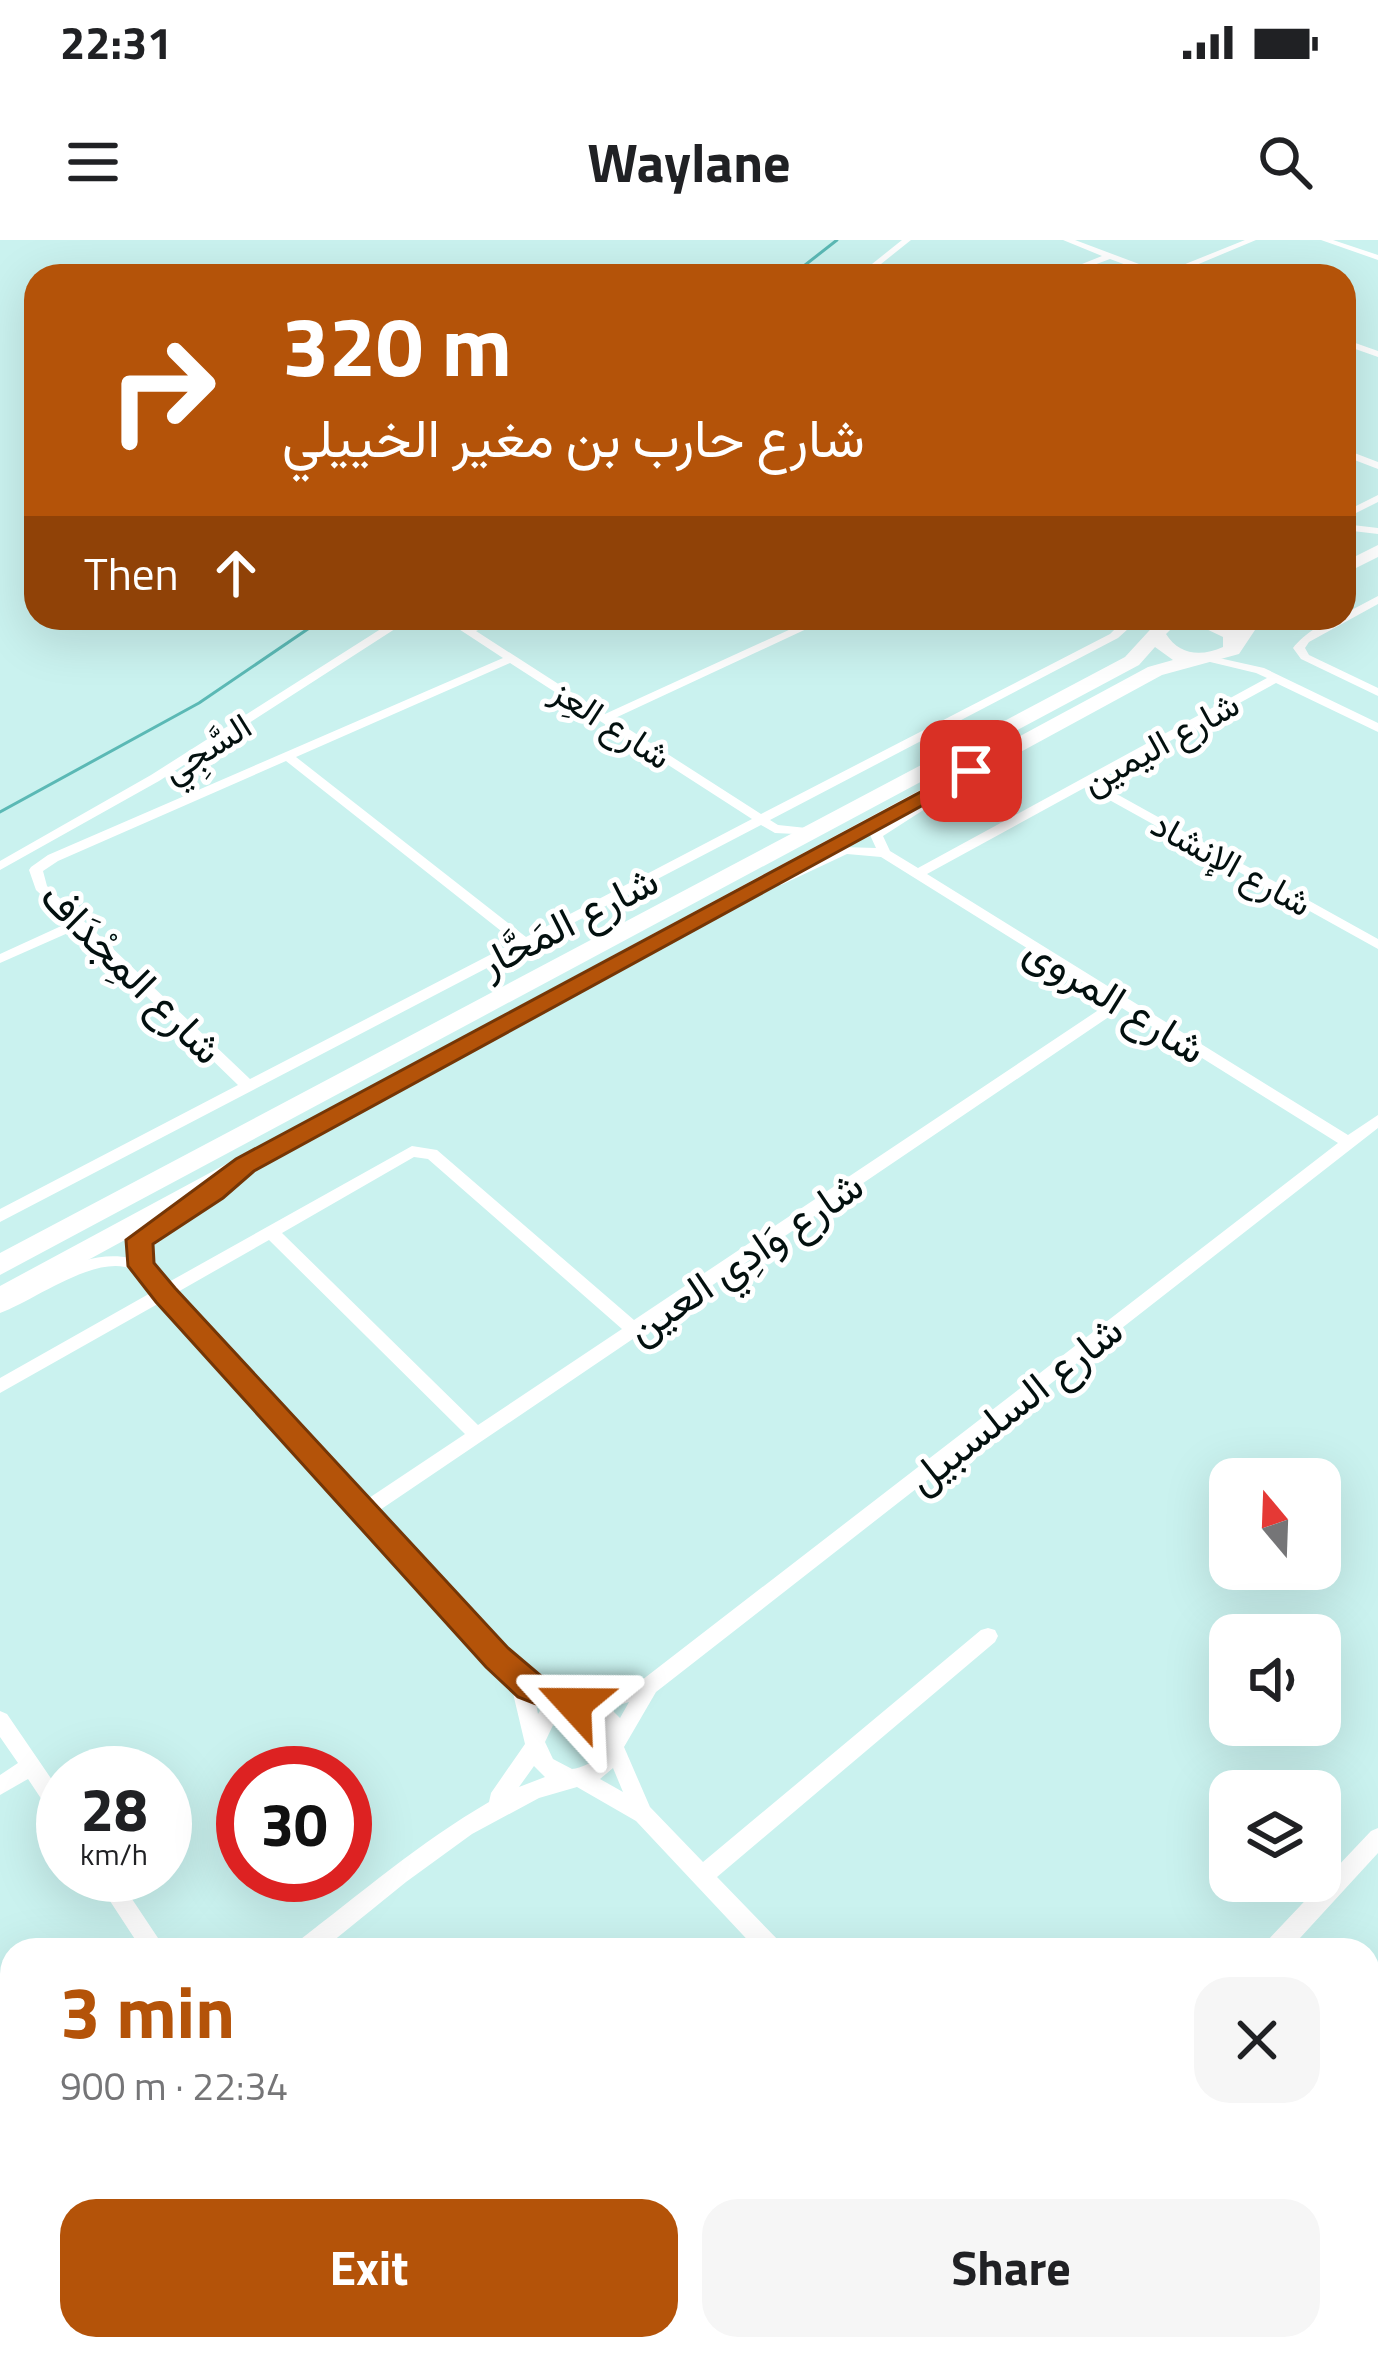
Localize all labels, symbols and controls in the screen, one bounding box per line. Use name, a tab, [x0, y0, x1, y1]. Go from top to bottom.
text: 22:31	[60, 8, 172, 76]
text: Waylane	[587, 121, 791, 203]
icon: menu	[60, 129, 126, 195]
icon: search	[1252, 129, 1318, 195]
text: 320 m	[282, 281, 512, 409]
icon: right	[84, 312, 240, 468]
text: شارع حارب بن مغير الخييلي	[282, 396, 865, 478]
text: Then	[84, 539, 179, 607]
icon: ahead	[203, 540, 269, 606]
street label: شارع العِز	[540, 663, 683, 782]
street label: شارع اليمين	[1071, 676, 1249, 808]
street label: السَّجِي	[150, 698, 263, 799]
pin	[920, 720, 1022, 822]
icon: arrive	[938, 738, 1004, 804]
street label: شارع الإنشاد	[1142, 796, 1322, 930]
street label: شارع المَحَّار	[466, 848, 669, 993]
street label: شارع المِجْدَاف	[27, 866, 239, 1078]
street label: شارع المروى	[1013, 917, 1219, 1079]
street label: شارع وَادِي العين	[613, 1153, 878, 1362]
street label: شارع السلسبيل	[892, 1298, 1136, 1508]
north arrow	[1209, 1458, 1341, 1590]
map controls	[1209, 1458, 1341, 1902]
button: sound	[1209, 1614, 1341, 1746]
position arrow	[511, 1641, 637, 1767]
speed limit sign: 30	[216, 1746, 372, 1902]
text: 28	[80, 1763, 148, 1854]
button: layers	[1209, 1770, 1341, 1902]
text: km/h	[80, 1831, 148, 1877]
text: 3 min	[60, 1956, 235, 2066]
button: close	[1194, 1977, 1320, 2103]
text: 900 m · 22:34	[60, 2056, 288, 2115]
button: Exit	[60, 2199, 678, 2337]
button: Share	[702, 2199, 1320, 2337]

